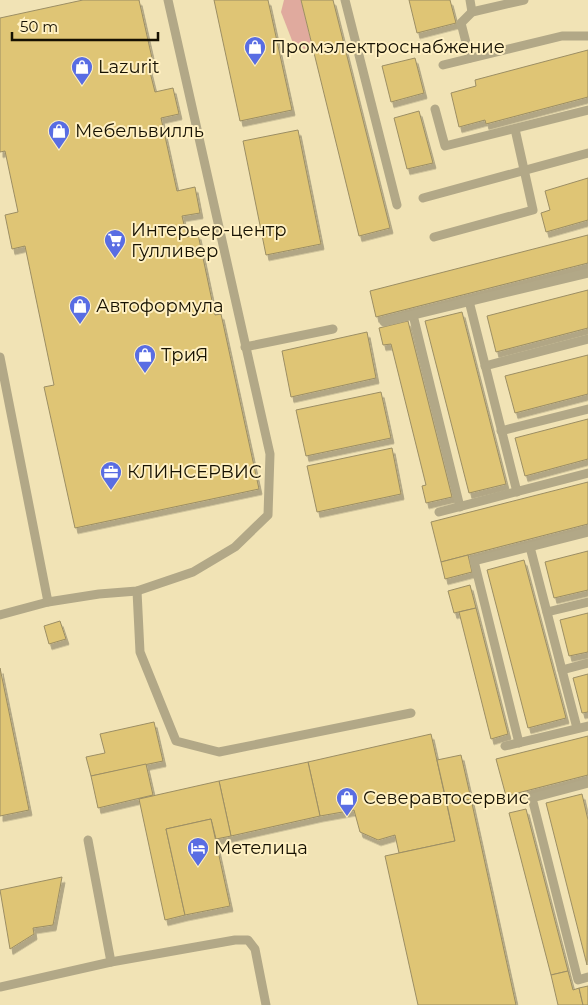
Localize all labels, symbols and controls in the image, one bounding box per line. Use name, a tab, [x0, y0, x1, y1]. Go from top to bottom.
scale bar	[12, 10, 159, 42]
text: 50 m	[20, 17, 58, 36]
shop icon: Промэлектроснабжение	[243, 35, 267, 66]
place label: Промэлектроснабжение	[271, 36, 505, 58]
shop icon: Lazurit	[70, 55, 94, 86]
place label: Lazurit	[98, 56, 160, 78]
shop icon: Мебельвилль	[47, 119, 71, 150]
place label: Мебельвилль	[75, 120, 204, 142]
place label: Интерьер-центр Гулливер	[131, 219, 287, 262]
supermarket icon: Интерьер-центр Гулливер	[103, 228, 127, 259]
shop icon: Автоформула	[68, 294, 92, 325]
place label: Автоформула	[96, 295, 224, 317]
shop icon: ТриЯ	[133, 343, 157, 374]
place label: ТриЯ	[161, 344, 208, 366]
office icon: КЛИНСЕРВИС	[99, 460, 123, 491]
place label: КЛИНСЕРВИС	[127, 461, 262, 483]
shop icon: Северавтосервис	[335, 786, 359, 817]
place label: Северавтосервис	[363, 787, 529, 809]
hotel icon: Метелица	[186, 836, 210, 867]
place label: Метелица	[214, 837, 308, 859]

